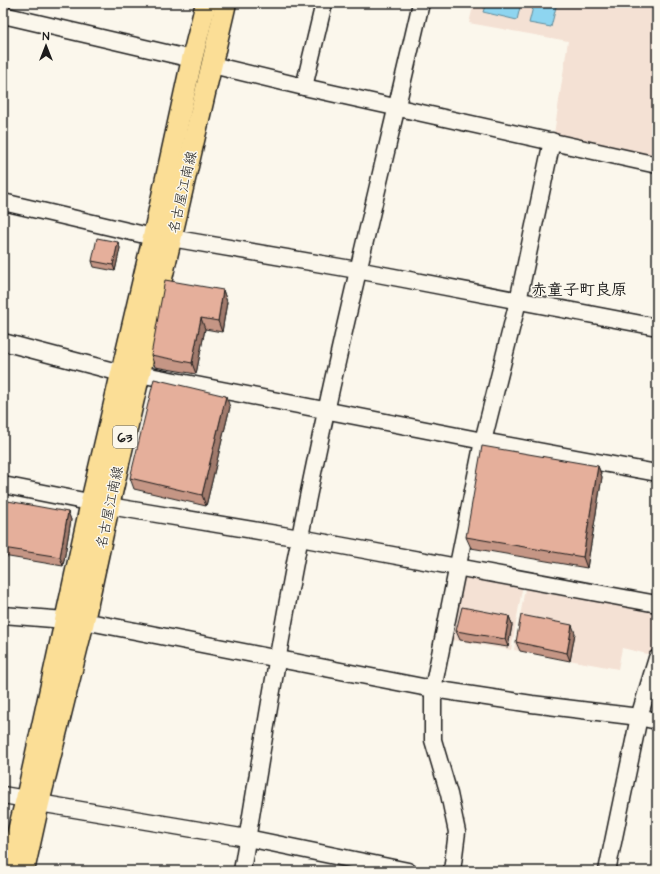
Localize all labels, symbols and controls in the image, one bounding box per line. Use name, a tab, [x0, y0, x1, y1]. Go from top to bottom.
north arrow	[26, 26, 66, 66]
text: N	[43, 29, 50, 44]
street label: 名古屋江南線	[164, 149, 202, 235]
district label: 赤童子町良原	[531, 279, 627, 301]
road number: 63	[113, 426, 137, 448]
street label: 名古屋江南線	[91, 464, 128, 550]

